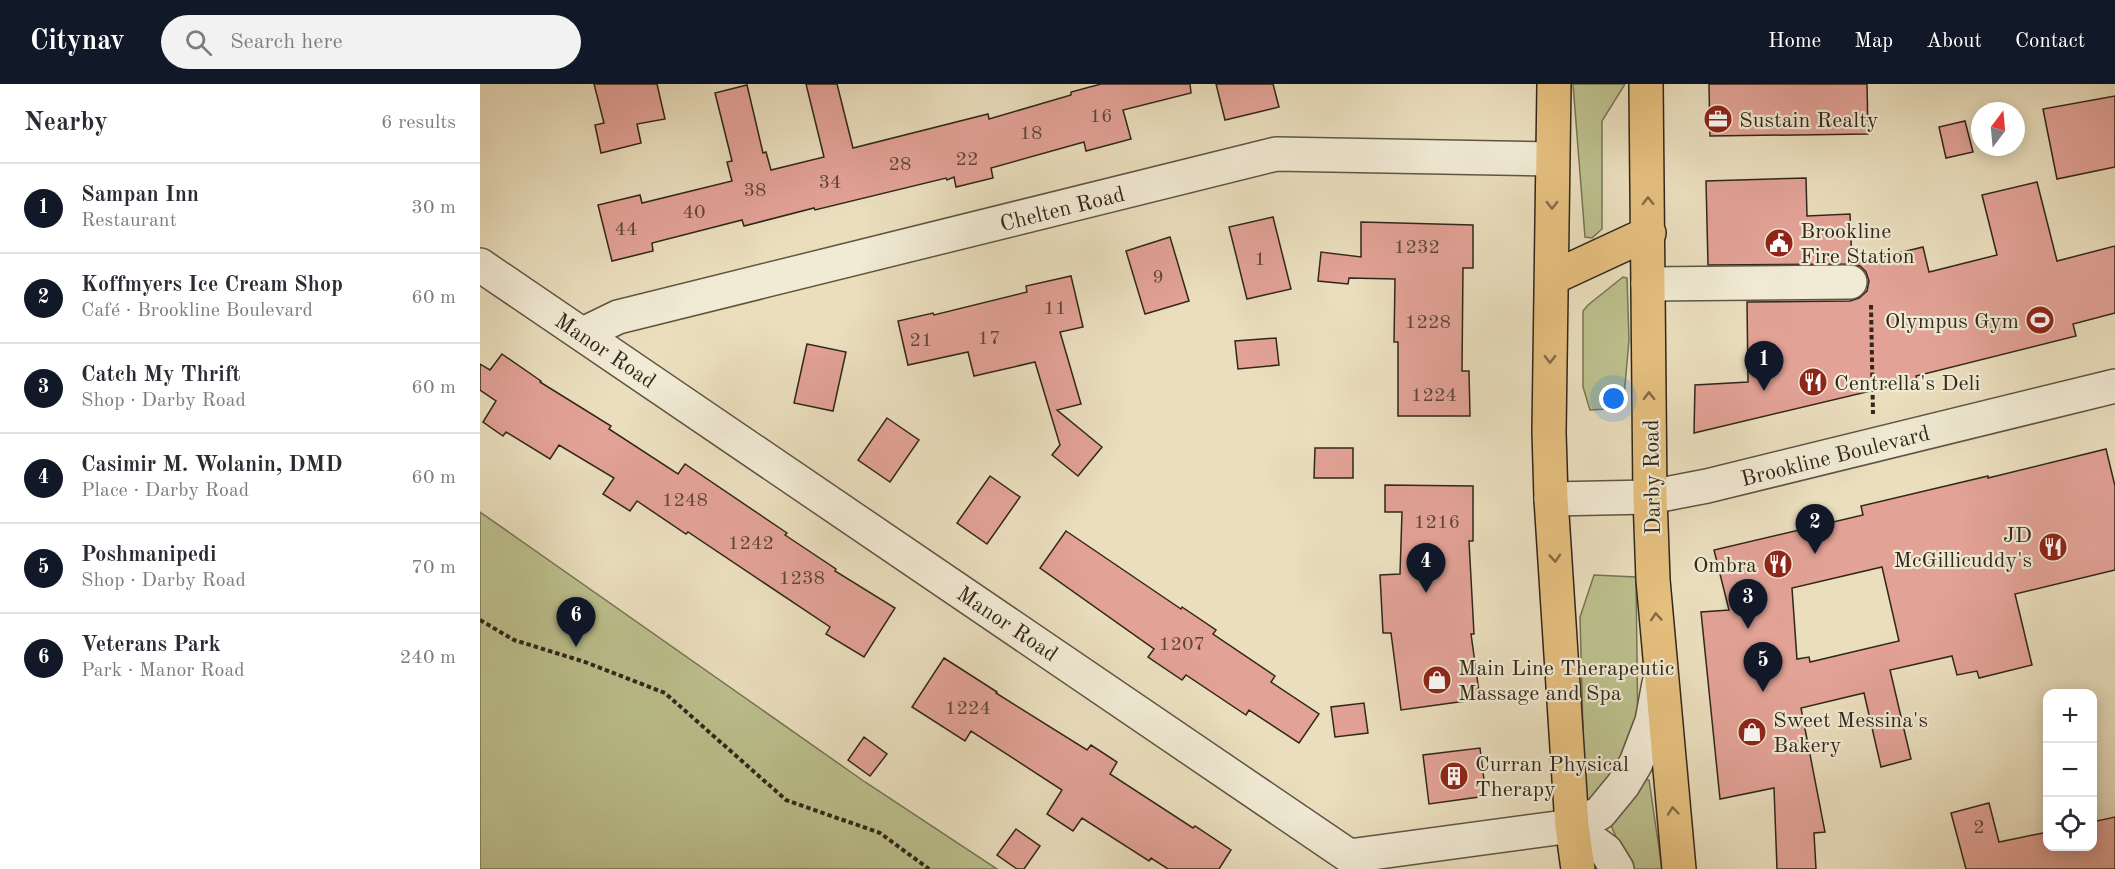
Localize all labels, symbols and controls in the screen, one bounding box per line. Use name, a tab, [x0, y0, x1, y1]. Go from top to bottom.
search box	[161, 15, 581, 69]
icon: search	[182, 26, 215, 59]
text: Citynav	[30, 28, 125, 56]
text: Search here	[230, 31, 343, 53]
text: Home	[1768, 31, 1821, 52]
text: Map	[1854, 31, 1893, 52]
text: About	[1926, 31, 1982, 52]
text: Contact	[2015, 31, 2085, 52]
north arrow	[1971, 102, 2025, 156]
office icon: Sustain Realty	[1702, 103, 1734, 135]
house number: 16	[1089, 107, 1113, 127]
text: Nearby	[24, 110, 108, 136]
place label: Sustain Realty	[1739, 110, 1879, 132]
text: 6 results	[381, 113, 456, 133]
house number: 18	[1019, 124, 1043, 144]
house number: 22	[955, 150, 979, 170]
house number: 28	[888, 155, 912, 175]
house number: 34	[818, 173, 842, 193]
house number: 38	[743, 181, 767, 201]
text: Sampan Inn	[81, 184, 199, 206]
street label: Chelten Road	[998, 184, 1127, 236]
one-way arrow	[1642, 197, 1654, 206]
text: 1	[38, 198, 49, 218]
text: 30 m	[411, 198, 456, 218]
one-way arrow	[1546, 201, 1558, 210]
house number: 40	[682, 203, 706, 223]
text: Restaurant	[81, 211, 177, 231]
house number: 44	[614, 220, 638, 240]
place label: Brookline Fire Station	[1800, 221, 1915, 268]
public building icon: Brookline Fire Station	[1763, 227, 1795, 259]
house number: 1232	[1394, 238, 1440, 258]
house number: 1	[1254, 250, 1266, 270]
house number: 9	[1152, 268, 1164, 288]
text: Koffmyers Ice Cream Shop	[81, 274, 343, 296]
text: 2	[38, 288, 49, 308]
text: 60 m	[411, 288, 456, 308]
house number: 11	[1043, 299, 1067, 319]
text: Café · Brookline Boulevard	[81, 301, 313, 321]
sports icon: Olympus Gym	[2024, 304, 2056, 336]
street label: Manor Road	[551, 310, 659, 393]
place label: Olympus Gym	[1885, 311, 2019, 333]
house number: 1228	[1405, 313, 1451, 333]
house number: 17	[977, 329, 1001, 349]
house number: 21	[909, 331, 933, 351]
pin: 1	[1744, 342, 1784, 391]
one-way arrow	[1544, 355, 1556, 364]
text: Catch My Thrift	[81, 364, 241, 386]
restaurant icon: Centrella's Deli	[1797, 366, 1829, 398]
place label: Centrella's Deli	[1834, 373, 1981, 395]
text: 3	[38, 378, 49, 398]
text: 60 m	[411, 378, 456, 398]
your location	[1599, 384, 1628, 413]
house number: 1224	[1411, 386, 1457, 406]
text: Shop · Darby Road	[81, 391, 246, 411]
one-way arrow	[1643, 392, 1655, 401]
street label: Darby Road	[1641, 419, 1665, 535]
street label: Brookline Boulevard	[1739, 423, 1932, 491]
text: Casimir M. Wolanin, DMD	[81, 454, 342, 476]
text: 4	[38, 468, 49, 488]
text: 60 m	[411, 468, 456, 488]
text: Place · Darby Road	[81, 481, 249, 501]
house number: 1248	[662, 491, 708, 511]
pin: 2	[1796, 504, 1834, 554]
house number: 1216	[1414, 513, 1460, 533]
place label: JD McGillicuddy's	[1894, 525, 2032, 572]
restaurant icon: JD McGillicuddy's	[2037, 531, 2069, 563]
house number: 1242	[728, 534, 774, 554]
text: Poshmanipedi	[81, 544, 216, 566]
pin: 4	[1406, 544, 1446, 593]
restaurant icon: Ombra	[1762, 548, 1794, 580]
one-way arrow	[1548, 553, 1561, 562]
place label: Ombra	[1693, 555, 1757, 577]
text: 5	[38, 558, 49, 578]
text: 70 m	[411, 558, 456, 578]
house number: 1238	[779, 569, 825, 589]
text: Shop · Darby Road	[81, 571, 246, 591]
pin: 3	[1728, 580, 1768, 629]
street label: Manor Road	[953, 583, 1061, 666]
pin: 6	[556, 598, 596, 647]
one-way arrow	[1650, 612, 1663, 621]
text: Veterans Park	[81, 634, 221, 656]
house number: 1207	[1159, 635, 1205, 655]
pin: 5	[1744, 642, 1782, 692]
text: 6	[38, 648, 49, 668]
text: 240 m	[400, 648, 456, 668]
place label: Main Line Therapeutic Massage and Spa	[1458, 658, 1674, 705]
text: Park · Manor Road	[81, 661, 245, 681]
shop icon: Main Line Therapeutic Massage and Spa	[1421, 664, 1453, 696]
map controls	[2043, 689, 2097, 851]
button: +	[2043, 689, 2097, 743]
house number: 1224	[945, 699, 991, 719]
place label: Sweet Messina's Bakery	[1773, 710, 1928, 757]
shop icon: Sweet Messina's Bakery	[1736, 716, 1768, 748]
button: −	[2043, 743, 2097, 797]
place label: Curran Physical Therapy	[1475, 754, 1629, 801]
building icon: Curran Physical Therapy	[1438, 760, 1470, 792]
button: locate	[2043, 797, 2097, 851]
one-way arrow	[1667, 806, 1680, 815]
house number: 2	[1973, 818, 1985, 838]

